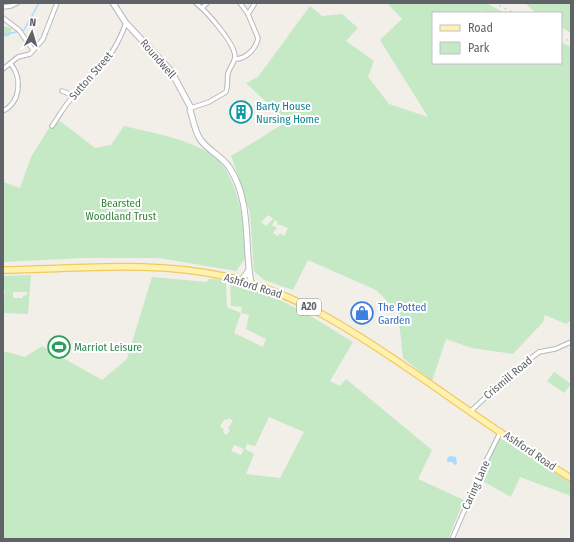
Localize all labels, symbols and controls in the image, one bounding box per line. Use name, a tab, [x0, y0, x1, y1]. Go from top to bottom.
north arrow	[12, 12, 52, 52]
legend	[432, 12, 562, 64]
text: N	[29, 16, 37, 29]
text: Road	[468, 21, 493, 35]
street label: Roundwell	[138, 37, 179, 81]
text: Park	[468, 41, 490, 55]
street label: Sutton Street	[67, 49, 116, 103]
building icon: Barty House Nursing Home	[228, 99, 254, 125]
place label: Barty House Nursing Home	[256, 100, 319, 126]
park label: Bearsted Woodland Trust	[86, 197, 157, 223]
street label: Ashford Road	[222, 271, 284, 301]
road number: A20	[297, 299, 321, 315]
shop icon: The Potted Garden	[349, 300, 375, 326]
place label: The Potted Garden	[378, 301, 426, 327]
sports icon: Marriot Leisure	[46, 334, 72, 360]
place label: Marriot Leisure	[74, 341, 142, 354]
street label: Crismill Road	[481, 354, 535, 402]
street label: Ashford Road	[501, 429, 559, 473]
street label: Caring Lane	[459, 458, 493, 512]

